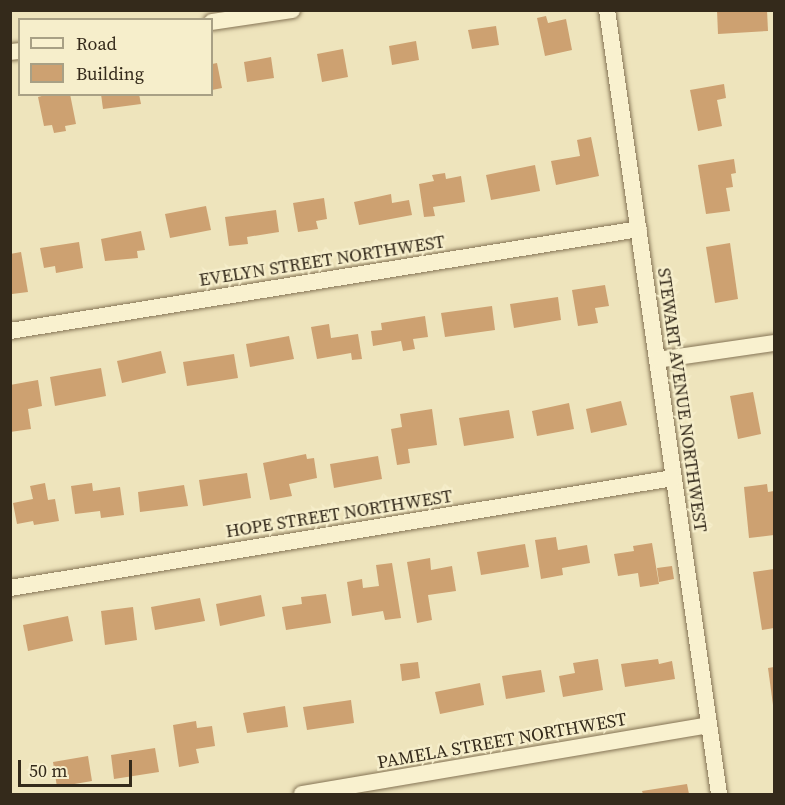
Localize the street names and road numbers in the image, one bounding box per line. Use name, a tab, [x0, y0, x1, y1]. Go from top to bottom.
street label: EVELYN STREET NORTHWEST	[197, 231, 447, 291]
street label: STEWART AVENUE NORTHWEST	[653, 266, 711, 534]
street label: HOPE STREET NORTHWEST	[224, 485, 454, 543]
street label: PAMELA STREET NORTHWEST	[376, 708, 628, 774]

